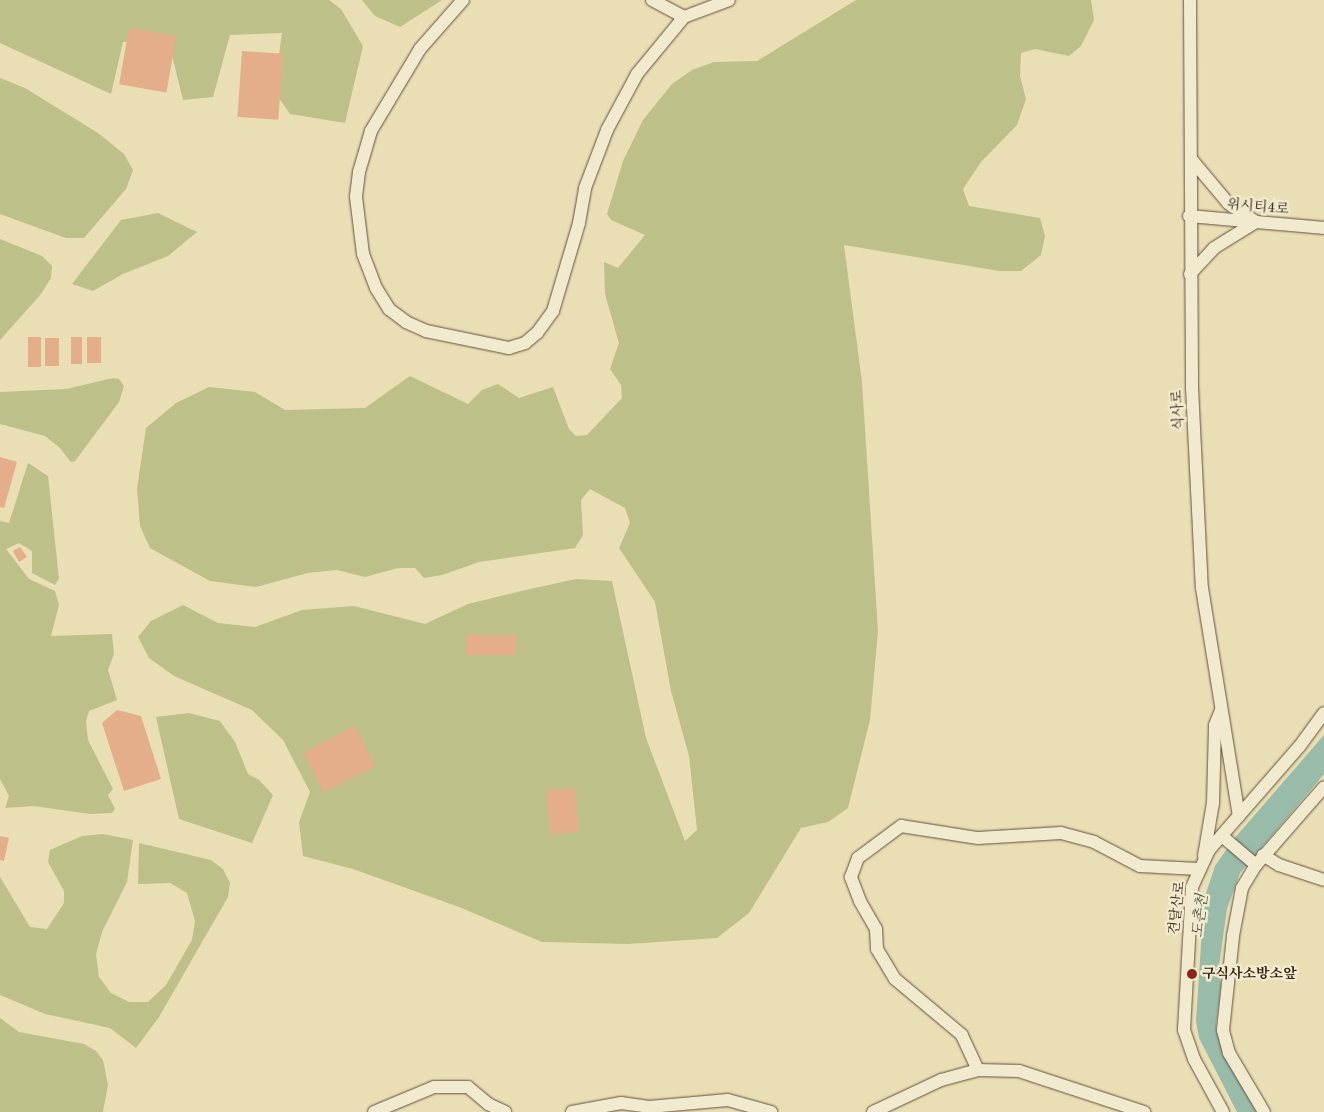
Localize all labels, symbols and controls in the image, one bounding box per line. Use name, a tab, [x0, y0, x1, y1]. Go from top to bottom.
street label: 위시티4로	[1226, 196, 1290, 218]
street label: 식사로	[1169, 389, 1187, 431]
street label: 견달산로	[1165, 880, 1189, 936]
water label: 도촌천	[1189, 893, 1213, 939]
place label: 구식사소방소앞	[1202, 966, 1297, 982]
marker: 구식사소방소앞	[1186, 968, 1198, 980]

